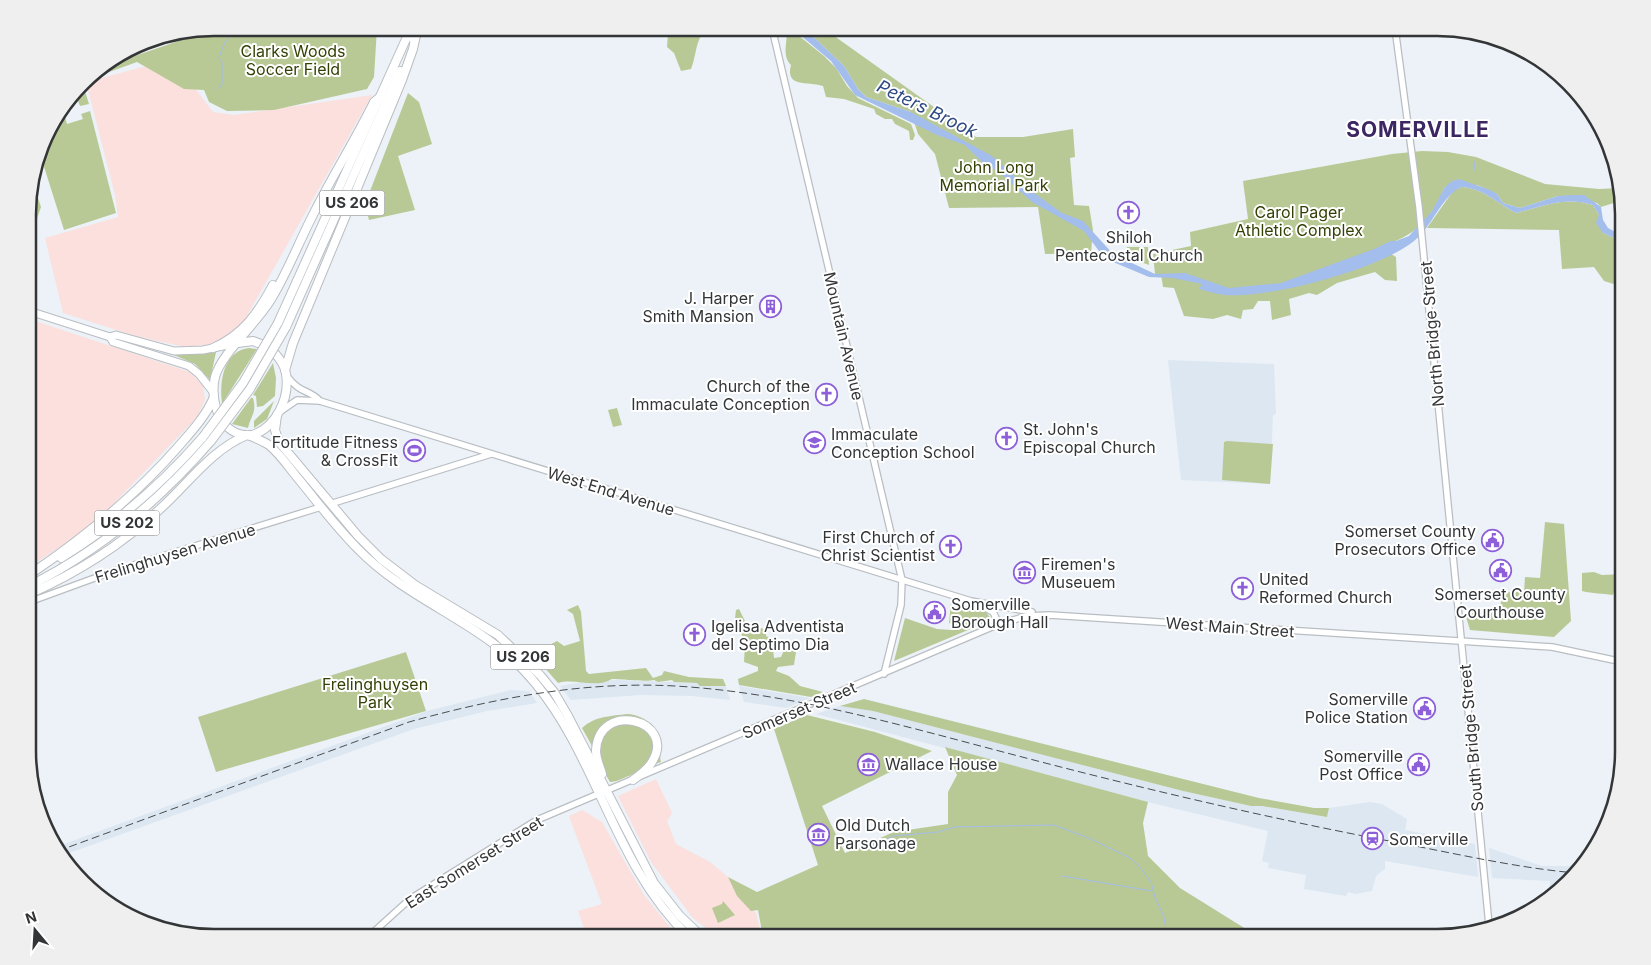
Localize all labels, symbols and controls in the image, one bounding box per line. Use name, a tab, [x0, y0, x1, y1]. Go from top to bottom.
park label: Clarks Woods Soccer Field	[241, 41, 345, 79]
water label: Peters Brook	[874, 75, 982, 142]
district label: SOMERVILLE	[1346, 117, 1490, 142]
park label: John Long Memorial Park	[939, 157, 1049, 195]
road number: US 206	[320, 190, 384, 216]
church icon: Shiloh Pentecostal Church	[1117, 201, 1141, 225]
park label: Carol Pager Athletic Complex	[1235, 202, 1363, 240]
place label: Shiloh Pentecostal Church	[1055, 227, 1203, 265]
street label: North Bridge Street	[1416, 260, 1448, 408]
street label: Mountain Avenue	[819, 270, 869, 402]
place label: J. Harper Smith Mansion	[642, 288, 754, 326]
building icon: J. Harper Smith Mansion	[758, 295, 782, 319]
place label: Church of the Immaculate Conception	[631, 376, 810, 414]
church icon: Church of the Immaculate Conception	[814, 383, 838, 407]
place label: St. John's Episcopal Church	[1023, 419, 1156, 457]
place label: Immaculate Conception School	[831, 424, 975, 462]
church icon: St. John's Episcopal Church	[995, 426, 1019, 450]
school or university icon: Immaculate Conception School	[803, 431, 827, 455]
place label: Fortitude Fitness & CrossFit	[272, 432, 398, 470]
sports icon: Fortitude Fitness & CrossFit	[402, 439, 426, 463]
street label: West End Avenue	[545, 462, 677, 520]
road number: US 202	[94, 510, 160, 536]
street label: Frelinghuysen Avenue	[92, 519, 258, 587]
place label: Somerset County Prosecutors Office	[1335, 521, 1476, 559]
place label: First Church of Christ Scientist	[821, 527, 935, 565]
public building icon: Somerset County Prosecutors Office	[1480, 528, 1504, 552]
church icon: First Church of Christ Scientist	[939, 534, 963, 558]
place label: Firemen's Museuem	[1041, 554, 1116, 592]
public building icon: Somerset County Courthouse	[1488, 558, 1512, 582]
museum icon: Firemen's Museuem	[1013, 561, 1037, 585]
place label: United Reformed Church	[1259, 569, 1392, 607]
church icon: United Reformed Church	[1231, 576, 1255, 600]
place label: Somerset County Courthouse	[1434, 584, 1566, 622]
place label: Somerville Borough Hall	[951, 594, 1048, 632]
public building icon: Somerville Borough Hall	[923, 601, 947, 625]
street label: West Main Street	[1165, 613, 1295, 641]
place label: Igelisa Adventista del Septimo Dia	[711, 616, 844, 654]
church icon: Igelisa Adventista del Septimo Dia	[683, 623, 707, 647]
road number: US 206	[490, 644, 556, 670]
street label: South Bridge Street	[1455, 664, 1487, 812]
park label: Frelinghuysen Park	[322, 674, 428, 712]
street label: Somerset Street	[739, 677, 859, 743]
place label: Somerville Police Station	[1305, 689, 1408, 727]
public building icon: Somerville Police Station	[1412, 696, 1436, 720]
place label: Somerville Post Office	[1319, 746, 1403, 784]
museum icon: Wallace House	[857, 752, 881, 776]
public building icon: Somerville Post Office	[1407, 753, 1431, 777]
place label: Wallace House	[885, 754, 997, 774]
street label: East Somerset Street	[401, 811, 547, 913]
place label: Old Dutch Parsonage	[835, 815, 916, 853]
museum icon: Old Dutch Parsonage	[807, 822, 831, 846]
station icon: Somerville	[1361, 827, 1385, 851]
place label: Somerville	[1389, 829, 1468, 849]
north arrow	[10, 905, 60, 955]
text: N	[23, 907, 39, 927]

